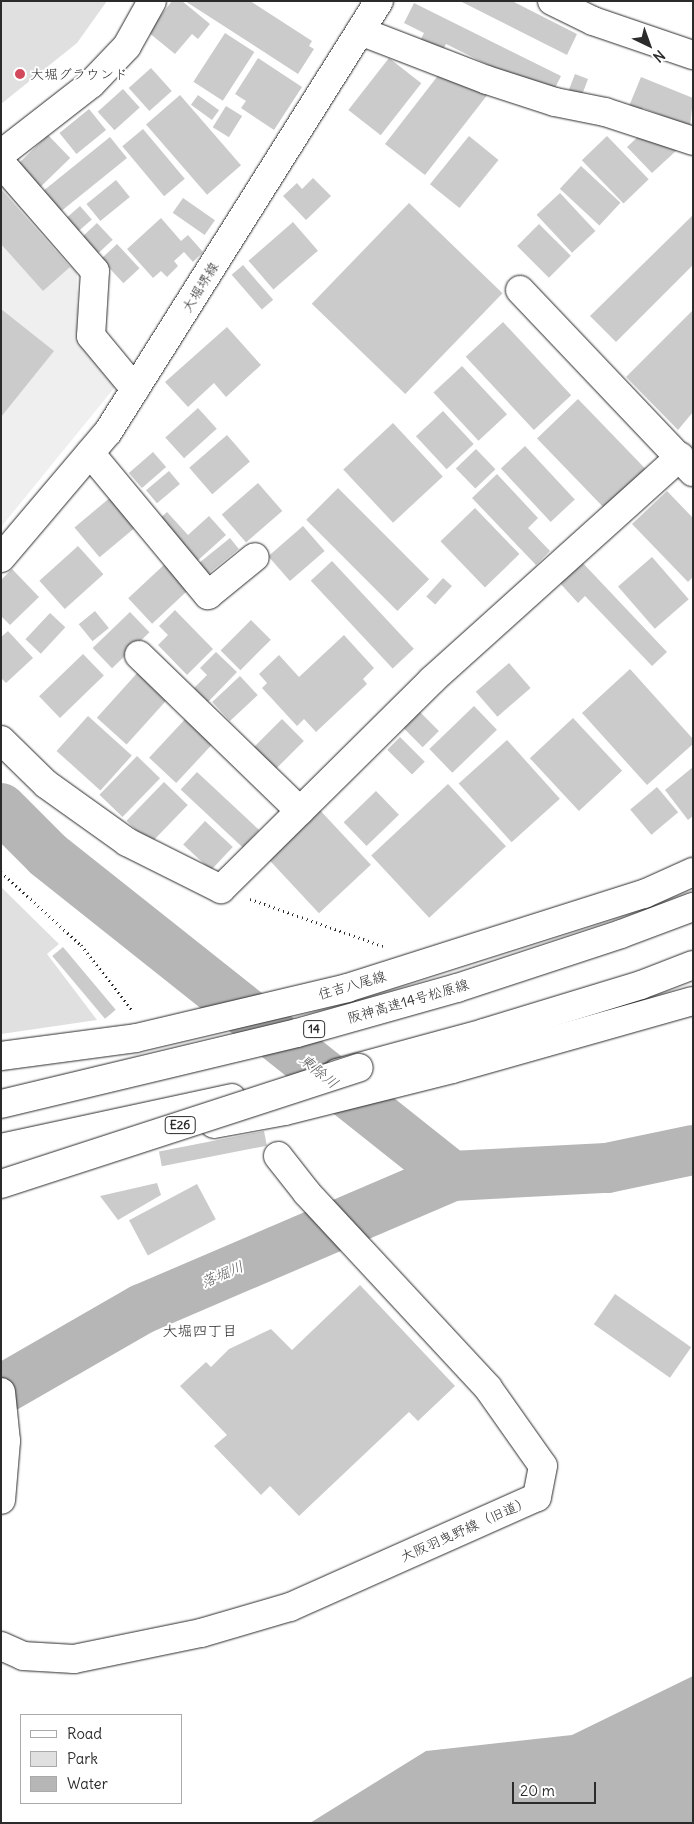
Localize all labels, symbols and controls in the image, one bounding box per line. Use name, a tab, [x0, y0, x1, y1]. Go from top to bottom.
north arrow	[624, 20, 674, 70]
text: N	[649, 46, 669, 66]
place label: 大堀グラウンド	[30, 66, 128, 82]
marker: 大堀グラウンド	[14, 68, 26, 80]
street label: 大堀堺線	[178, 259, 222, 315]
street label: 住吉八尾線	[316, 967, 388, 1003]
street label: 阪神高速14号松原線	[345, 976, 471, 1026]
road number: 14	[303, 1020, 325, 1038]
water label: 東除川	[296, 1050, 342, 1092]
road number: E26	[164, 1116, 196, 1134]
water label: 落堀川	[198, 1257, 246, 1291]
district label: 大堀四丁目	[163, 1322, 237, 1340]
street label: 大阪羽曳野線（旧道）	[398, 1493, 532, 1565]
legend	[20, 1714, 182, 1804]
text: Road	[67, 1724, 102, 1743]
text: Park	[67, 1749, 98, 1768]
scale bar	[514, 1772, 598, 1804]
text: Water	[67, 1774, 108, 1793]
text: 20 m	[520, 1781, 555, 1800]

